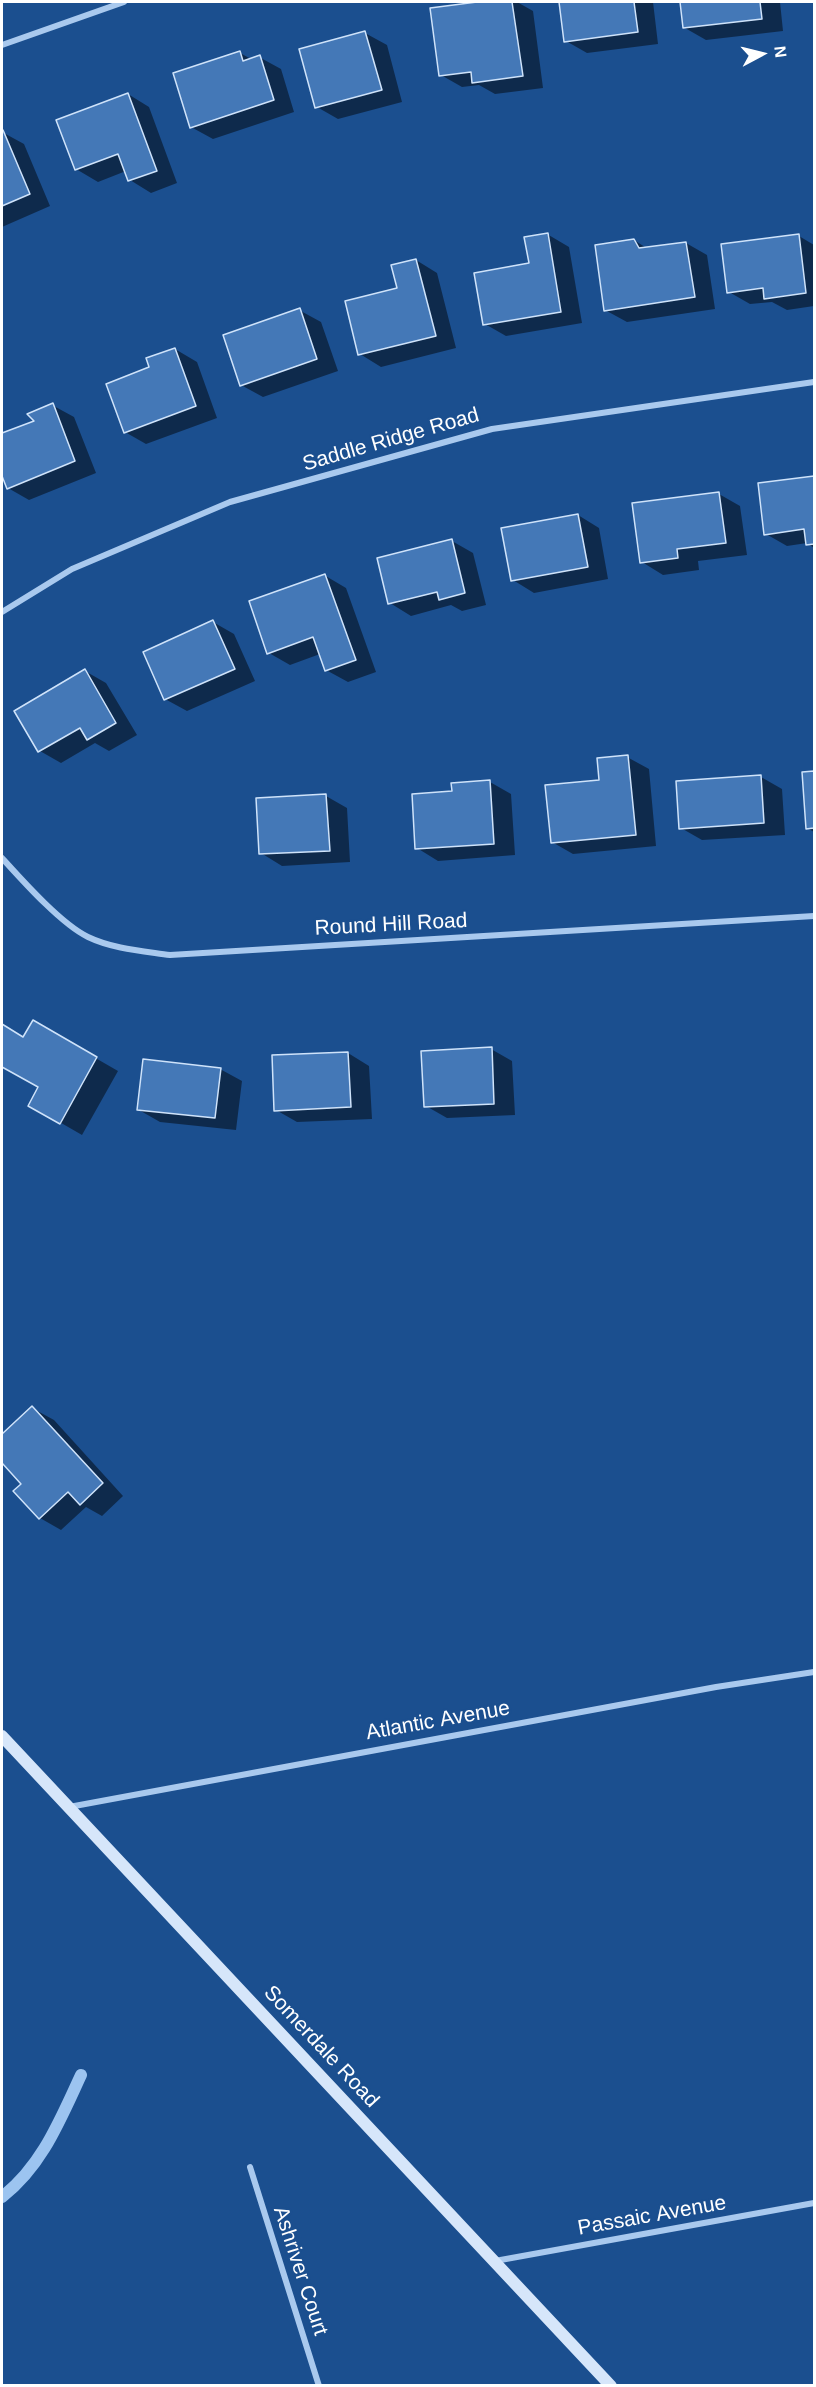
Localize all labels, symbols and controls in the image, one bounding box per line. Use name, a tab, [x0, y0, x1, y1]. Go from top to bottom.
north arrow	[732, 24, 792, 84]
text: N	[771, 45, 790, 59]
street label: Saddle Ridge Road	[300, 403, 482, 477]
street label: Round Hill Road	[314, 908, 468, 942]
street label: Atlantic Avenue	[364, 1696, 512, 1746]
street label: Somerdale Road	[258, 1981, 384, 2113]
street label: Passaic Avenue	[576, 2191, 728, 2241]
street label: Ashriver Court	[267, 2203, 333, 2339]

